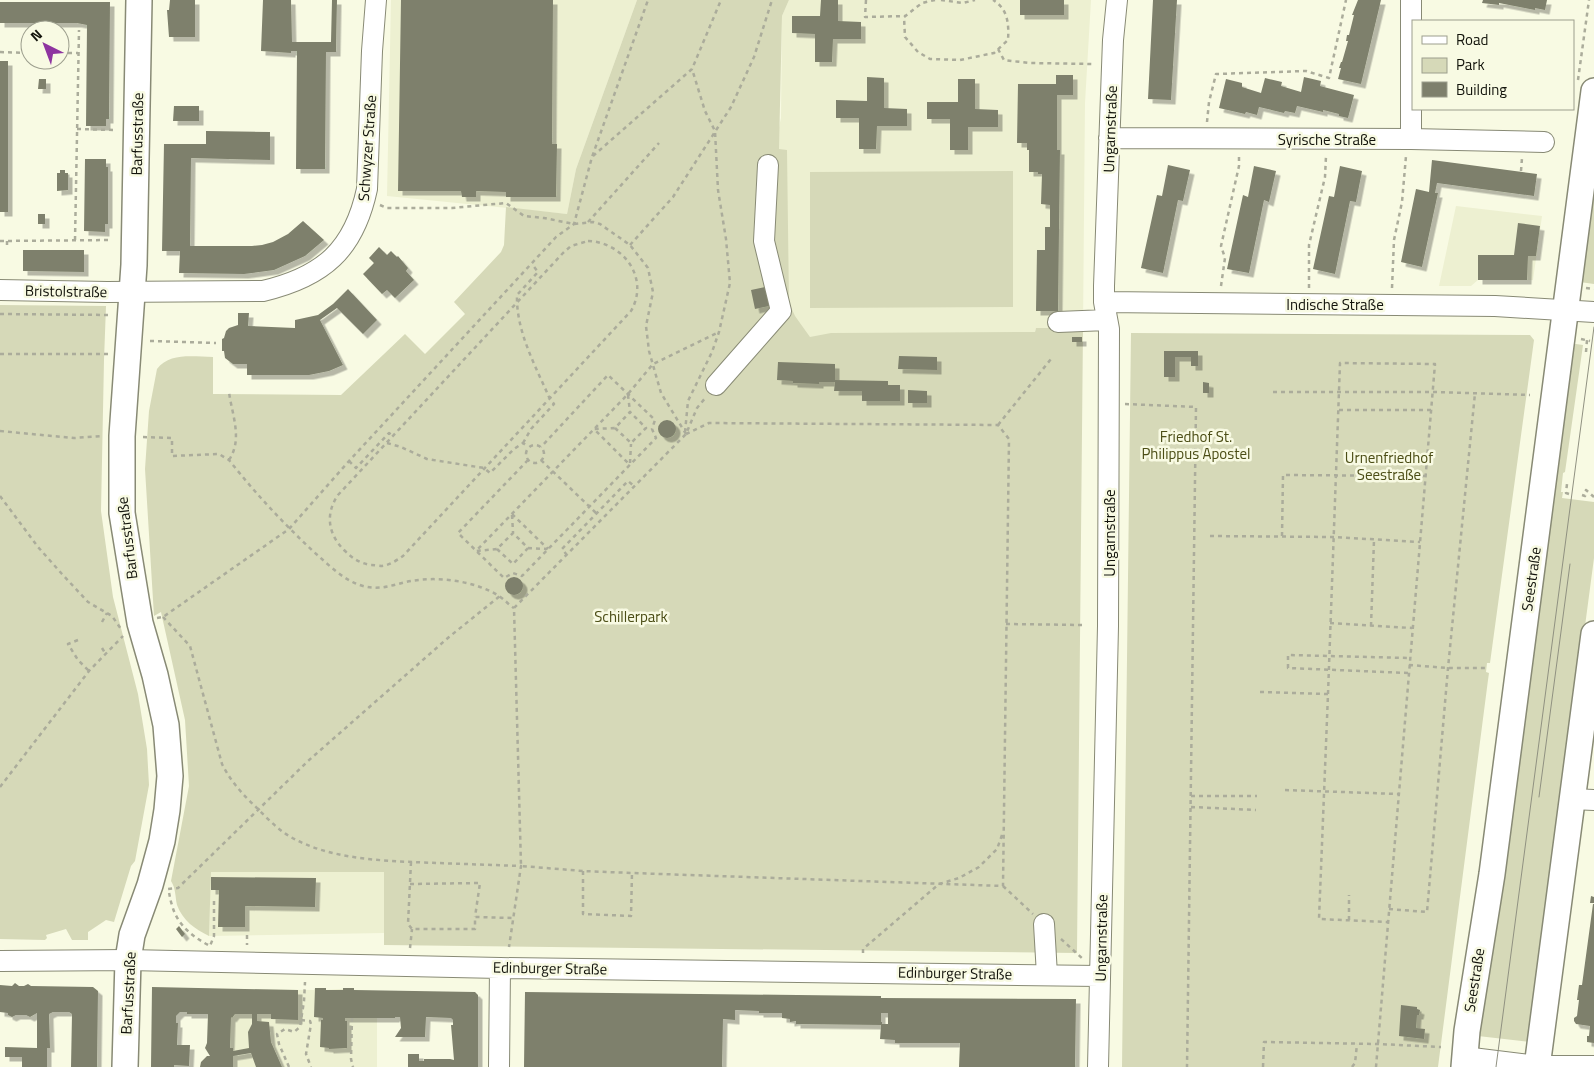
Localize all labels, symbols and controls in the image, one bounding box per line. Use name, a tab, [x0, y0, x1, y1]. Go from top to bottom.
north arrow	[20, 20, 70, 70]
legend	[1412, 20, 1574, 110]
text: N	[25, 24, 47, 46]
text: Road	[1456, 28, 1488, 51]
text: Park	[1456, 53, 1485, 76]
text: Building	[1456, 78, 1507, 101]
street label: Ungarnstraße	[1097, 85, 1123, 173]
street label: Barfusstraße	[125, 92, 149, 176]
street label: Schwyzer Straße	[352, 94, 382, 202]
street label: Syrische Straße	[1278, 128, 1376, 151]
street label: Bristolstraße	[25, 279, 107, 303]
street label: Indische Straße	[1286, 293, 1384, 316]
park label: Friedhof St. Philippus Apostel	[1141, 425, 1251, 465]
park label: Urnenfriedhof Seestraße	[1345, 446, 1433, 486]
street label: Ungarnstraße	[1098, 489, 1121, 577]
street label: Barfusstraße	[111, 495, 143, 581]
street label: Seestraße	[1515, 546, 1547, 612]
park label: Schillerpark	[594, 605, 668, 628]
street label: Ungarnstraße	[1089, 894, 1113, 982]
street label: Seestraße	[1458, 946, 1490, 1014]
street label: Barfusstraße	[114, 951, 142, 1035]
street label: Edinburger Straße	[493, 956, 607, 980]
street label: Edinburger Straße	[898, 961, 1012, 985]

